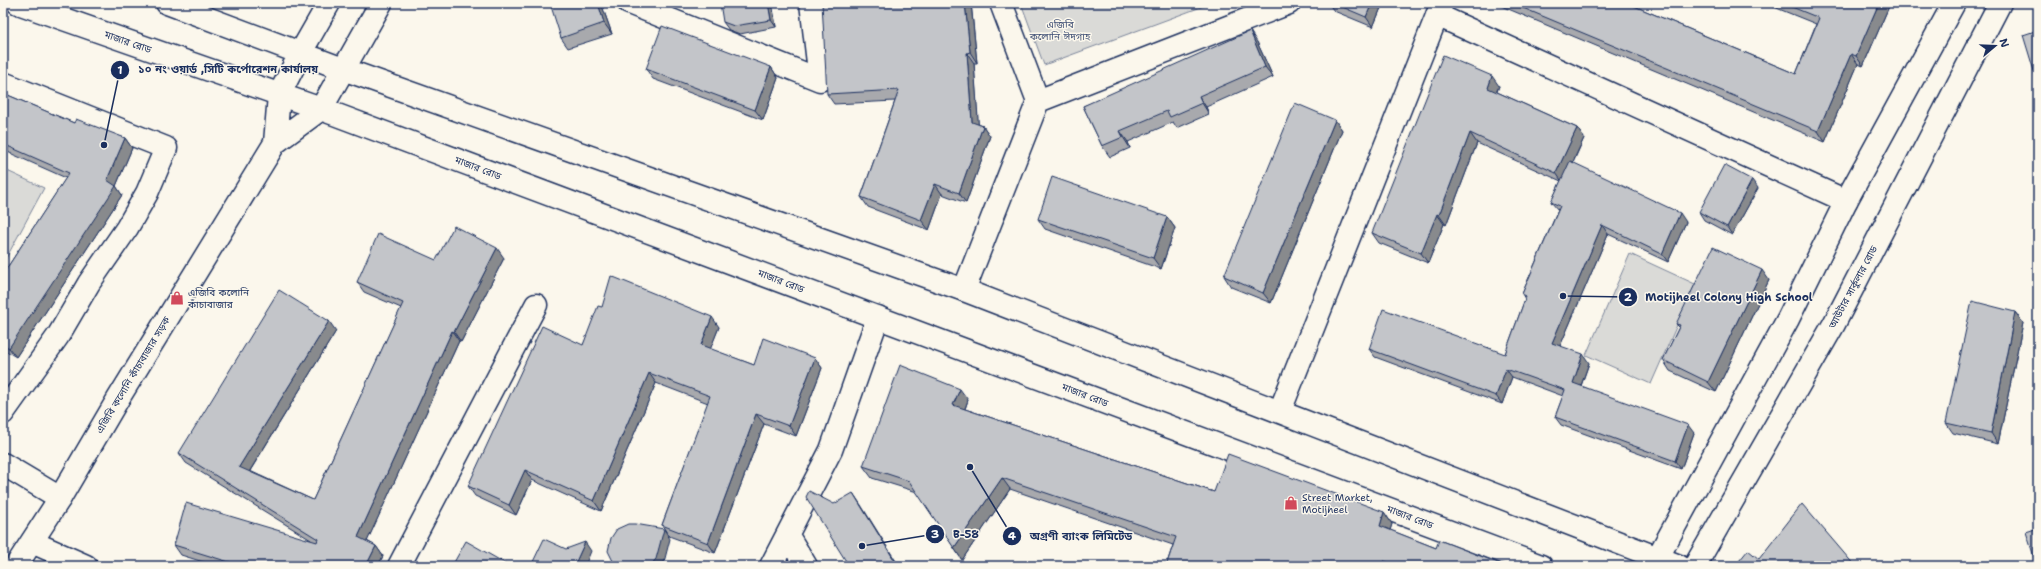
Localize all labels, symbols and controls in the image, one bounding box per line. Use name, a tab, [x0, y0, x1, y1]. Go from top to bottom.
park label: এজিবি কলোনি ঈদগাহ	[1029, 18, 1091, 43]
north arrow	[1975, 26, 2015, 66]
street label: মাজার রোড	[102, 28, 154, 56]
text: N	[1995, 36, 2013, 50]
callout: ১০ নং ওয়ার্ড ,সিটি কর্পোরেশন কার্যালয়	[110, 58, 326, 81]
text: 1	[117, 62, 123, 78]
text: ১০ নং ওয়ার্ড ,সিটি কর্পোরেশন কার্যালয়	[138, 62, 318, 77]
street label: মাজার রোড	[452, 153, 504, 183]
street label: আউটার সার্কুলার রোড	[1825, 243, 1881, 331]
street label: মাজার রোড	[755, 266, 807, 296]
place label: এজিবি কলোনি কাঁচাবাজার	[187, 286, 250, 311]
callout: Motijheel Colony High School	[1618, 286, 1821, 309]
text: 2	[1624, 289, 1633, 305]
shop icon: এজিবি কলোনি কাঁচাবাজার	[169, 290, 185, 306]
text: Motijheel Colony High School	[1645, 290, 1813, 305]
street label: এজিবি কলোনি কাঁচাবাজার সড়ক	[93, 314, 174, 436]
street label: মাজার রোড	[1059, 380, 1111, 410]
place label: Street Market, Motijheel	[1302, 491, 1372, 516]
shop icon: Street Market, Motijheel	[1283, 495, 1299, 511]
street label: মাজার রোড	[1384, 502, 1436, 532]
callout: B-58	[925, 523, 987, 546]
callout: অগ্রণী ব্যাংক লিমিটেড	[1002, 524, 1140, 547]
text: 3	[931, 526, 939, 542]
text: B-58	[953, 527, 979, 542]
text: 4	[1008, 528, 1017, 544]
text: অগ্রণী ব্যাংক লিমিটেড	[1029, 529, 1133, 544]

